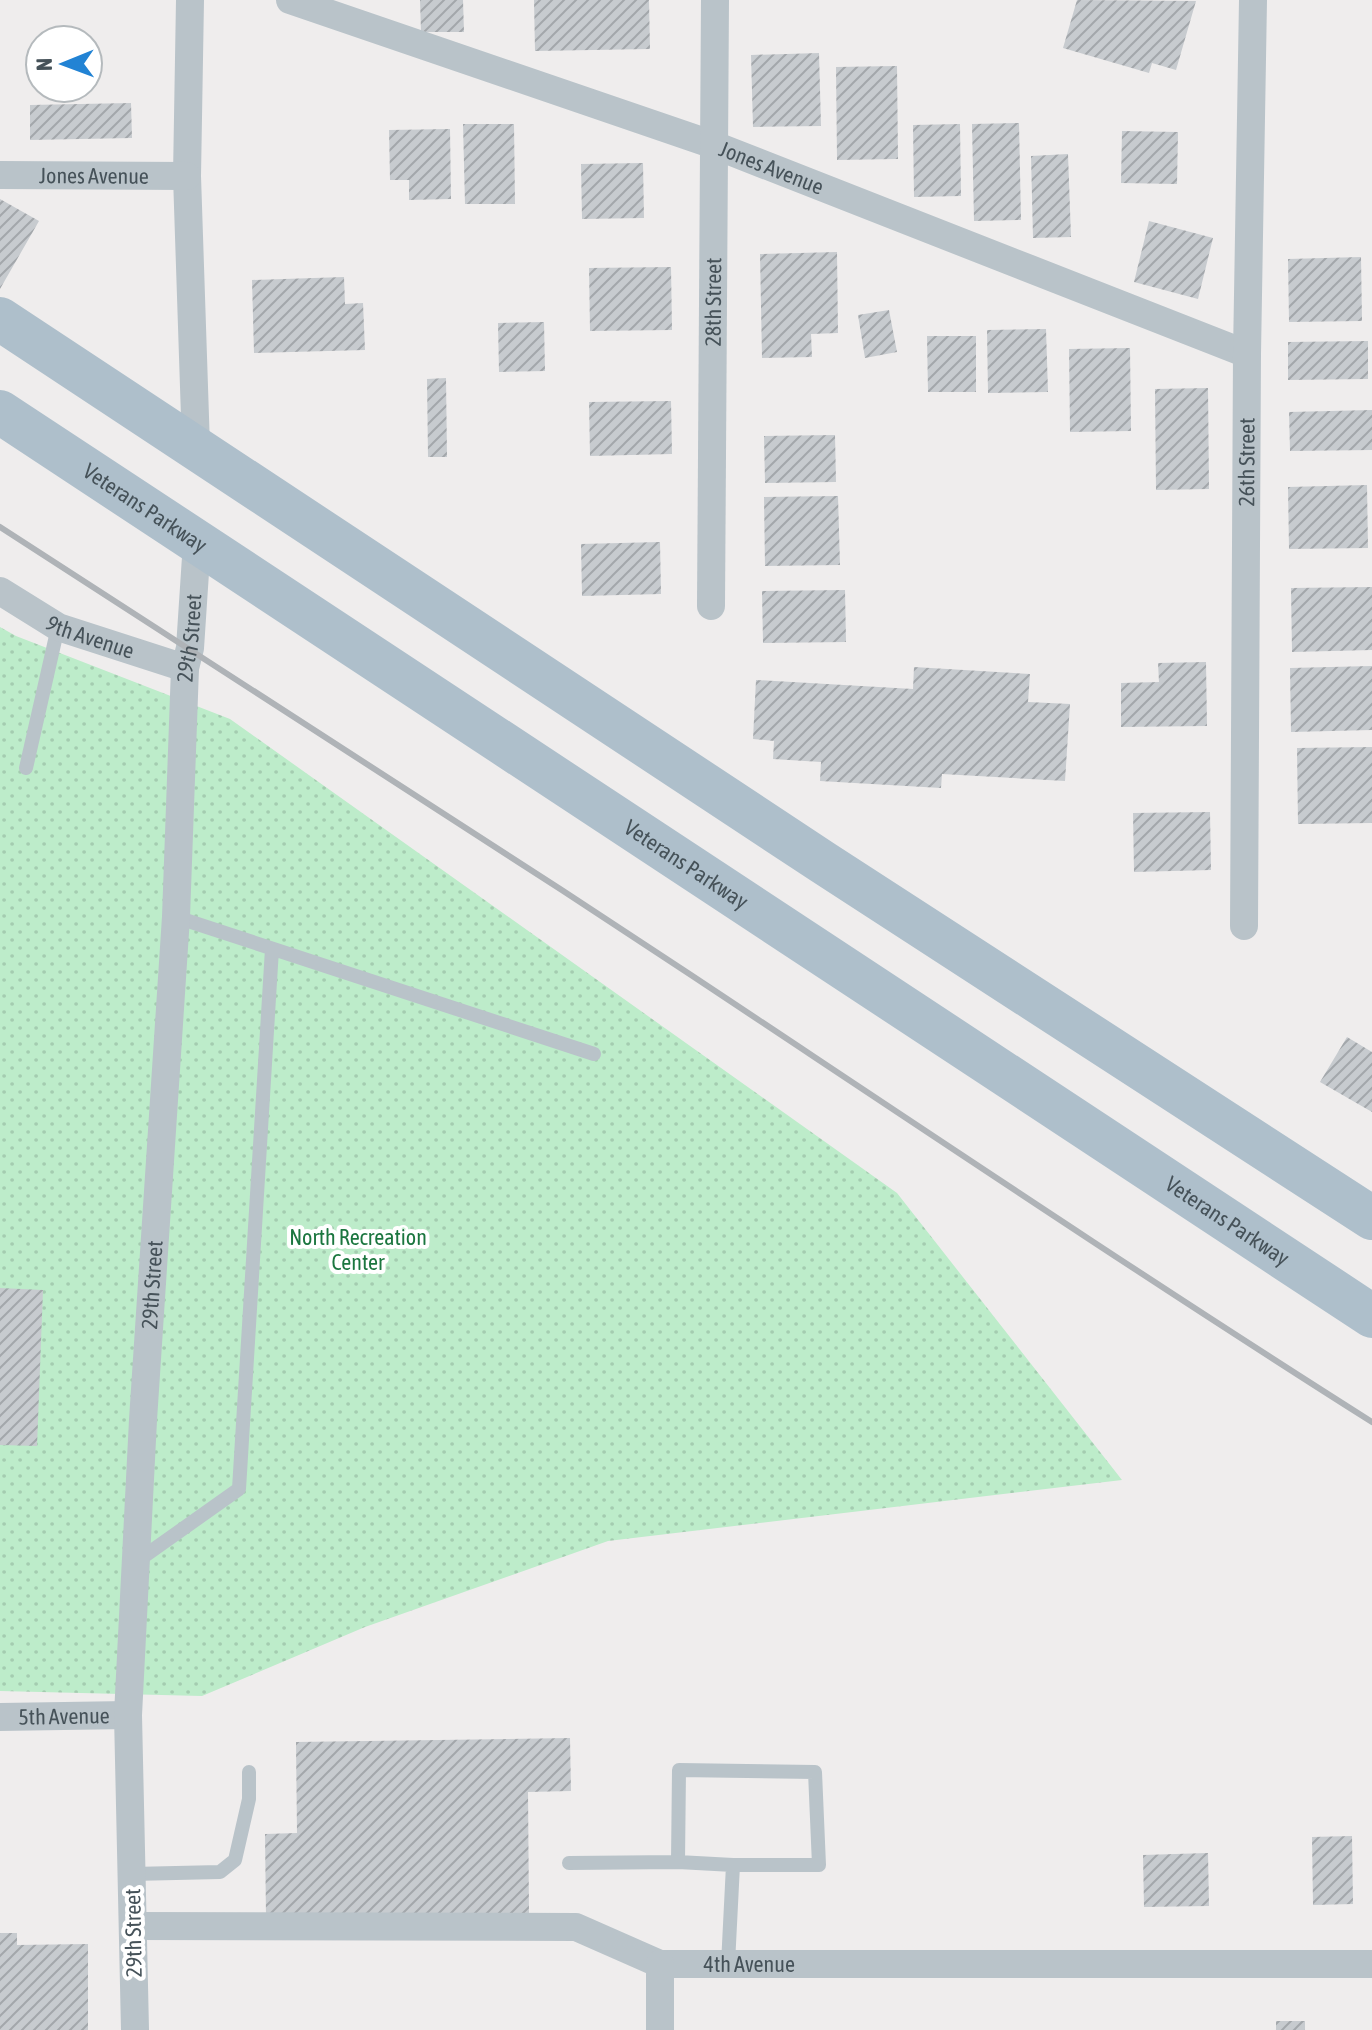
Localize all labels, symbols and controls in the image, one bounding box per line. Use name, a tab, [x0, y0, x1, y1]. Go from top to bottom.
north arrow	[24, 24, 104, 104]
text: N	[31, 58, 57, 71]
street label: Jones Avenue	[716, 135, 827, 200]
street label: Jones Avenue	[39, 162, 149, 189]
street label: 28th Street	[700, 257, 726, 347]
street label: 26th Street	[1233, 417, 1260, 507]
street label: Veterans Parkway	[78, 458, 212, 558]
street label: 29th Street	[171, 593, 207, 683]
street label: 9th Avenue	[41, 610, 138, 664]
street label: Veterans Parkway	[620, 814, 753, 914]
street label: Veterans Parkway	[1161, 1171, 1294, 1271]
park label: North Recreation Center	[289, 1224, 427, 1275]
street label: 29th Street	[136, 1239, 168, 1330]
street label: 5th Avenue	[18, 1702, 110, 1730]
street label: 29th Street	[119, 1888, 147, 1978]
street label: 4th Avenue	[704, 1951, 795, 1977]

